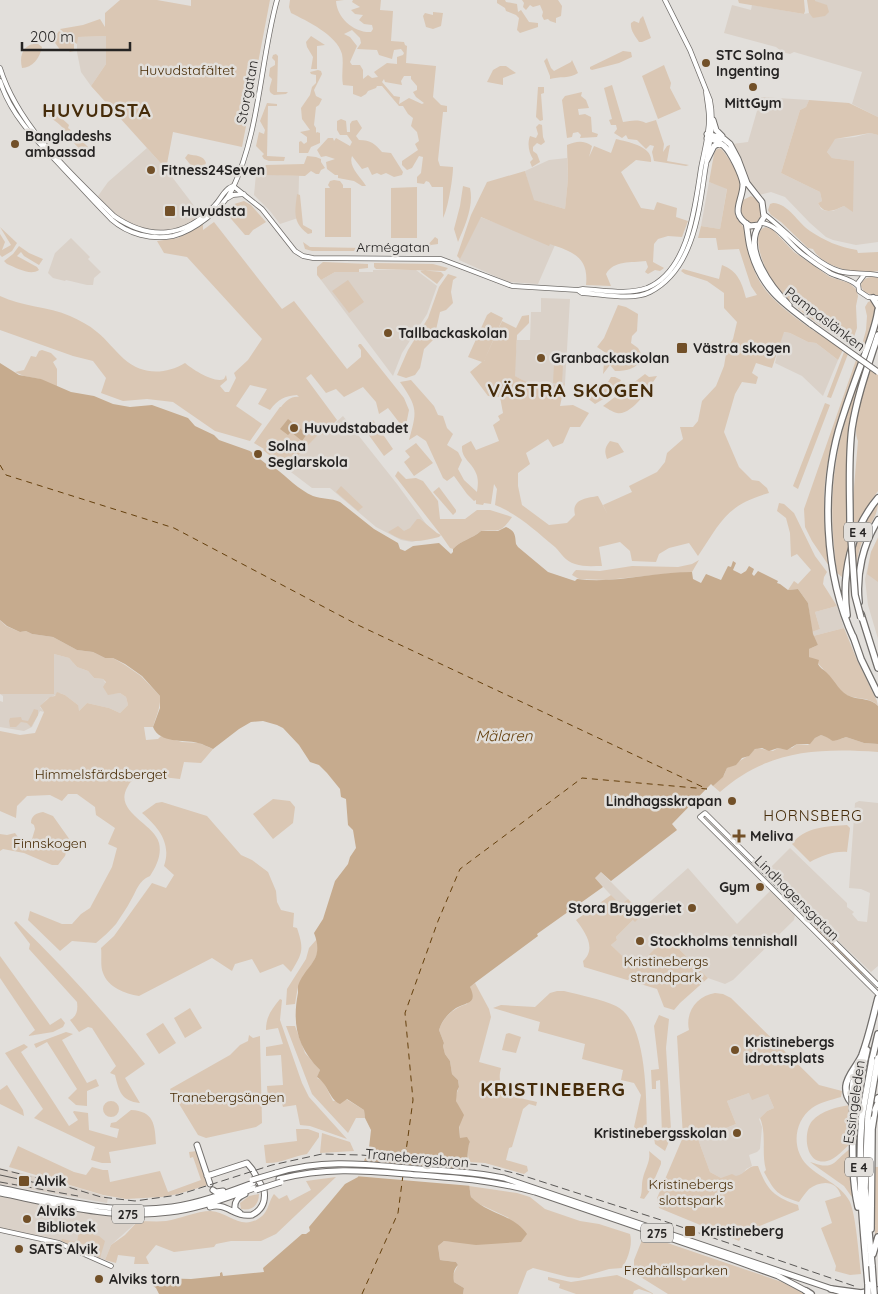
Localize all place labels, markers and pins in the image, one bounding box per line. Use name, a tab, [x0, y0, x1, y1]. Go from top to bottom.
place label: STC Solna Ingenting	[716, 46, 784, 80]
marker: STC Solna Ingenting	[700, 57, 712, 69]
marker: MittGym	[747, 81, 759, 93]
place label: MittGym	[724, 94, 782, 112]
place label: Bangladeshs ambassad	[25, 127, 112, 161]
marker: Bangladeshs ambassad	[9, 138, 21, 150]
place label: Fitness24Seven	[161, 161, 265, 179]
marker: Fitness24Seven	[145, 164, 157, 176]
place label: Huvudsta	[181, 202, 245, 220]
marker: Huvudsta	[163, 204, 177, 218]
place label: Tallbackaskolan	[398, 324, 507, 342]
marker: Tallbackaskolan	[382, 327, 394, 339]
place label: Västra skogen	[693, 339, 791, 357]
marker: Västra skogen	[675, 341, 689, 355]
place label: Granbackaskolan	[551, 349, 669, 367]
marker: Granbackaskolan	[535, 352, 547, 364]
place label: Huvudstabadet	[304, 419, 409, 437]
marker: Huvudstabadet	[288, 422, 300, 434]
place label: Solna Seglarskola	[268, 437, 348, 471]
marker: Solna Seglarskola	[252, 448, 264, 460]
place label: Lindhagsskrapan	[606, 792, 722, 810]
marker: Lindhagsskrapan	[726, 795, 738, 807]
place label: Meliva	[750, 827, 793, 845]
marker: Meliva	[732, 829, 746, 843]
place label: Gym	[719, 878, 750, 896]
marker: Gym	[754, 881, 766, 893]
place label: Stora Bryggeriet	[568, 899, 682, 917]
marker: Stora Bryggeriet	[686, 902, 698, 914]
place label: Stockholms tennishall	[650, 932, 797, 950]
marker: Stockholms tennishall	[634, 935, 646, 947]
place label: Kristinebergs idrottsplats	[745, 1033, 835, 1067]
marker: Kristinebergs idrottsplats	[729, 1044, 741, 1056]
place label: Kristinebergsskolan	[594, 1124, 727, 1142]
marker: Kristinebergsskolan	[731, 1127, 743, 1139]
place label: Alvik	[35, 1172, 67, 1190]
marker: Alvik	[17, 1174, 31, 1188]
place label: Alviks Bibliotek	[37, 1202, 96, 1236]
marker: Alviks Bibliotek	[21, 1213, 33, 1225]
place label: Kristineberg	[701, 1222, 784, 1240]
marker: Kristineberg	[683, 1224, 697, 1238]
place label: SATS Alvik	[29, 1240, 98, 1258]
marker: SATS Alvik	[13, 1243, 25, 1255]
place label: Alviks torn	[109, 1270, 180, 1288]
marker: Alviks torn	[93, 1273, 105, 1285]

